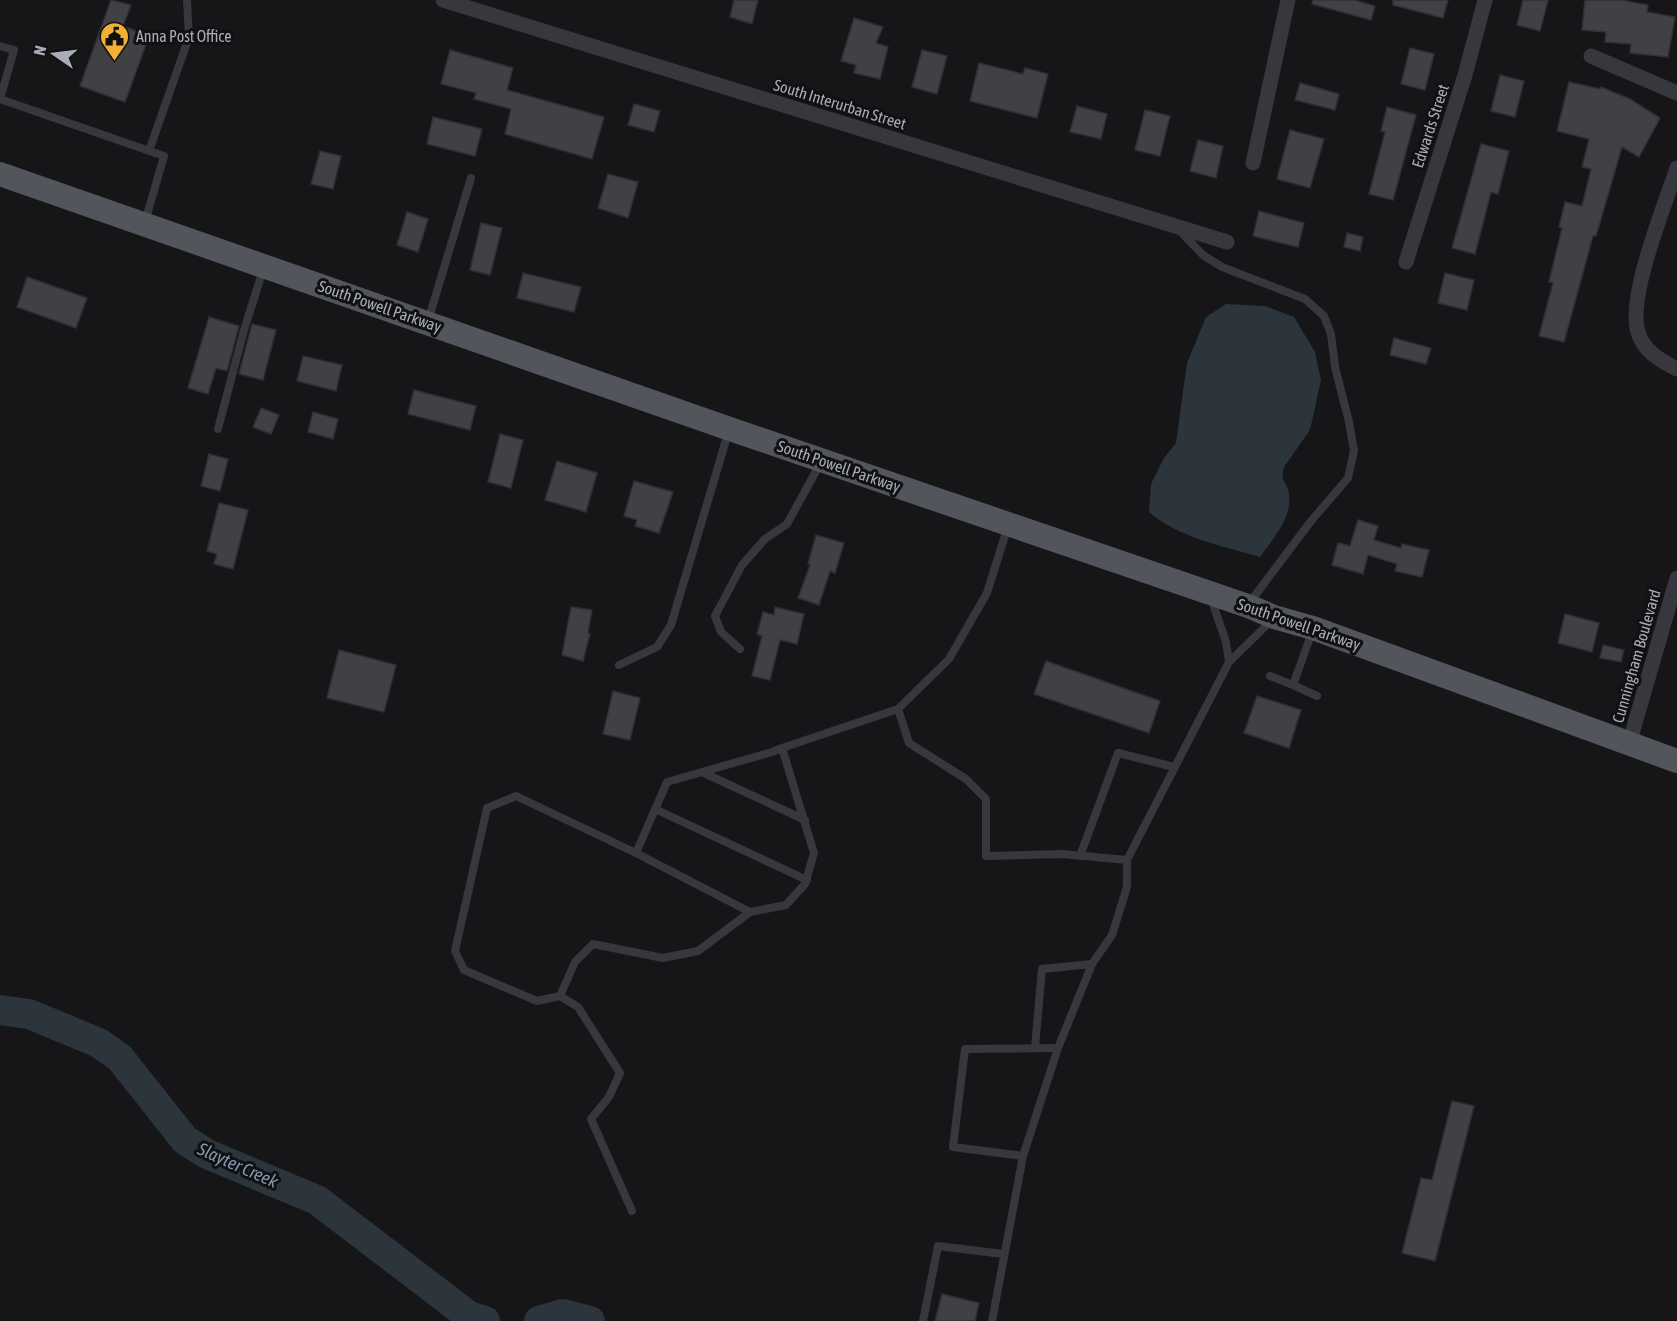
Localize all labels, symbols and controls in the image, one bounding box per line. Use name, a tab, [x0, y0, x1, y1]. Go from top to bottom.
public building icon: Anna Post Office	[99, 20, 131, 62]
north arrow	[24, 24, 84, 84]
place label: Anna Post Office	[136, 27, 232, 45]
text: N	[30, 44, 49, 57]
street label: South Interurban Street	[772, 75, 909, 133]
street label: Edwards Street	[1408, 82, 1452, 170]
street label: South Powell Parkway	[316, 276, 444, 337]
street label: South Powell Parkway	[775, 436, 903, 497]
street label: Cunningham Boulevard	[1608, 587, 1665, 725]
street label: South Powell Parkway	[1235, 594, 1363, 655]
water label: Slayter Creek	[194, 1138, 282, 1192]

